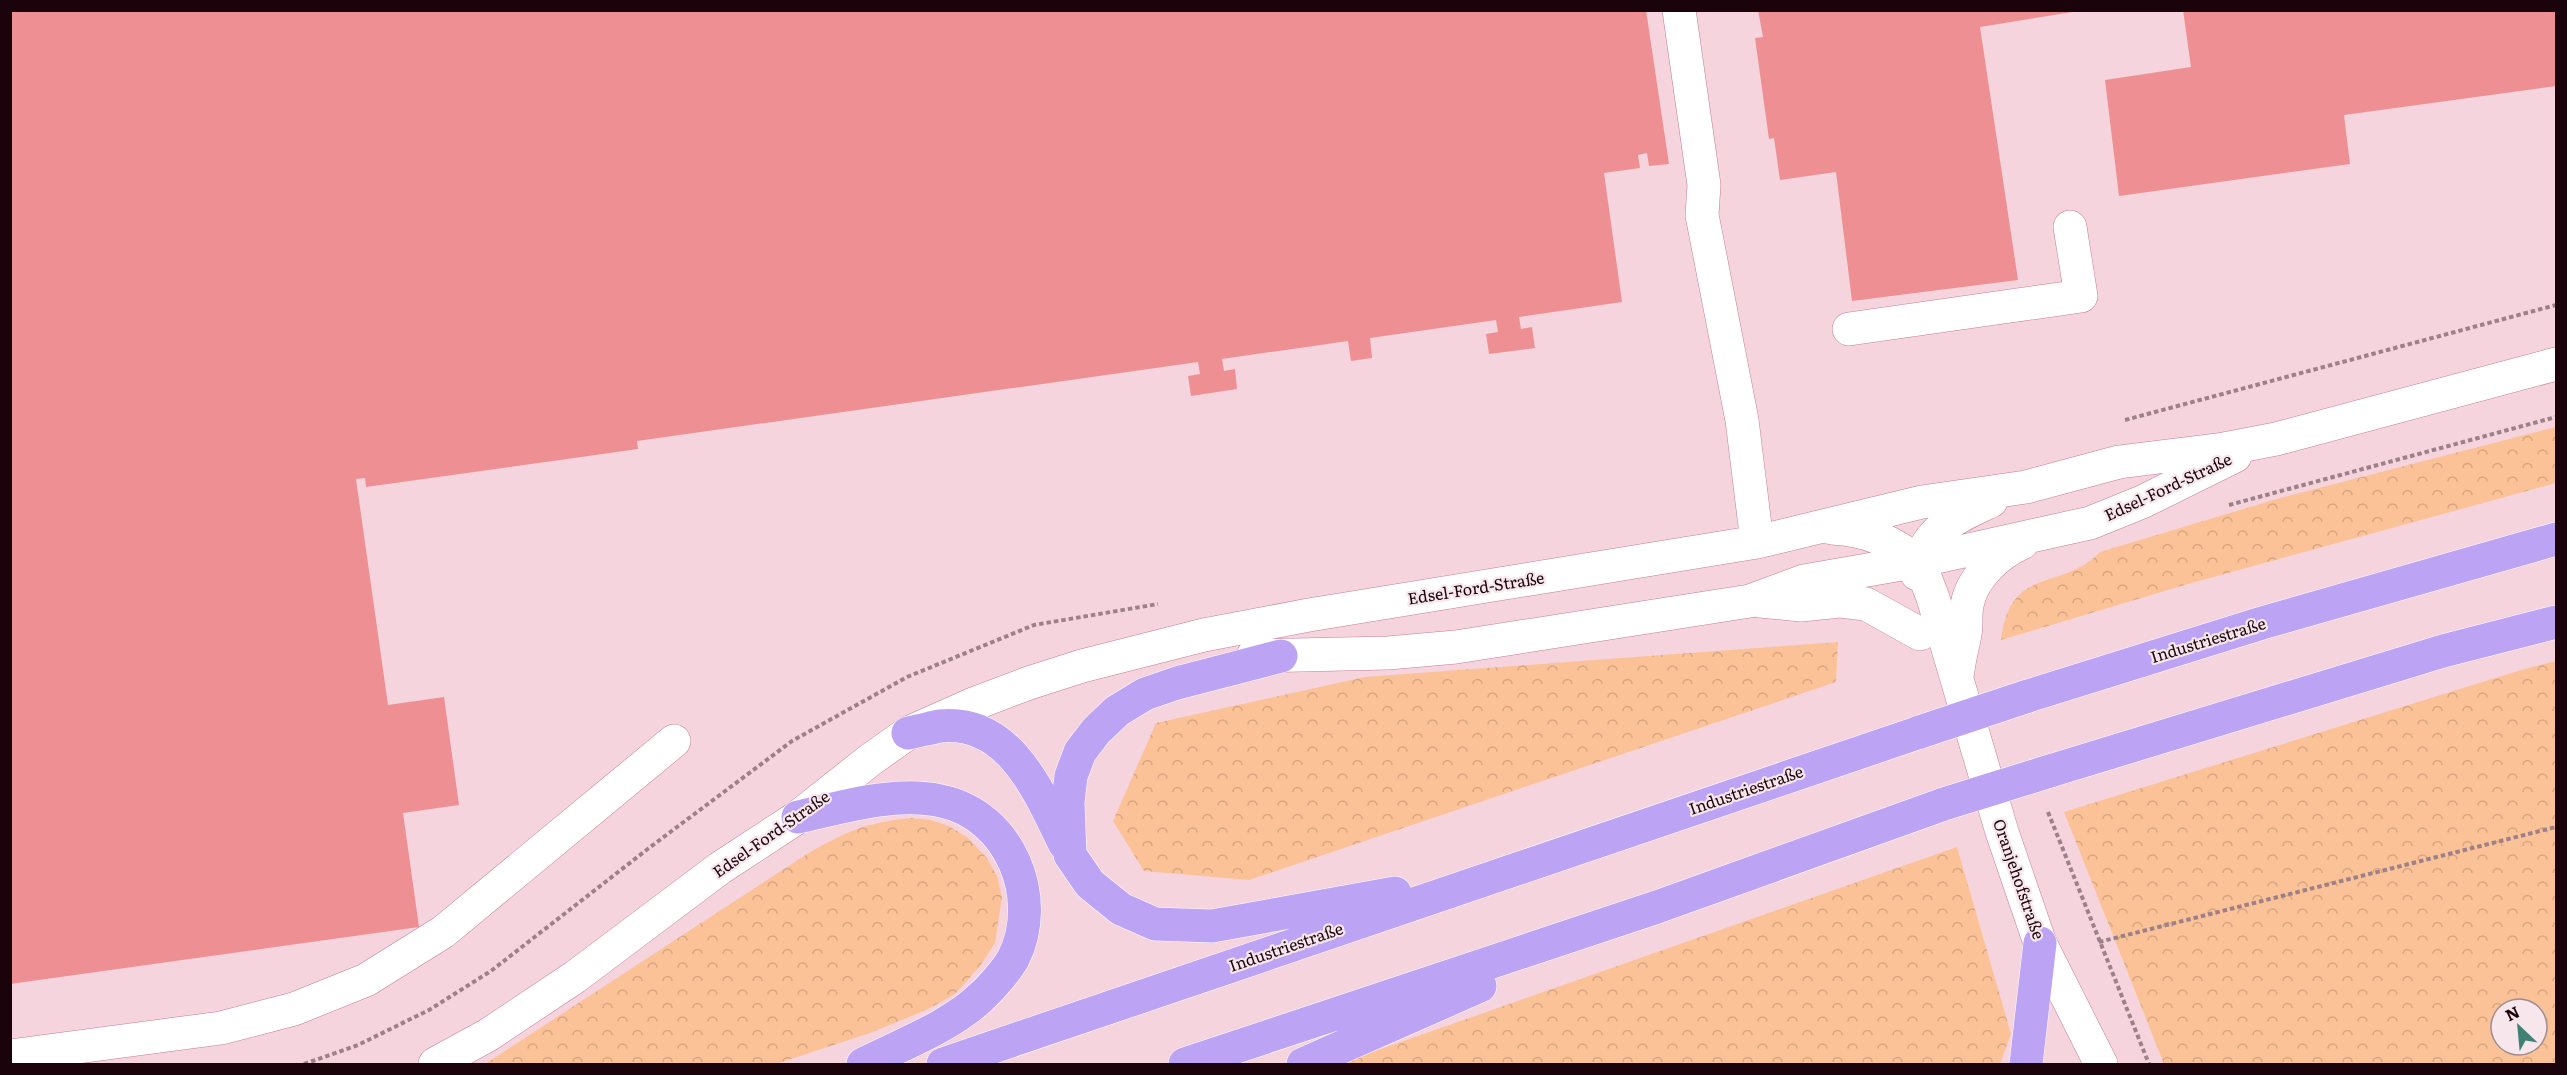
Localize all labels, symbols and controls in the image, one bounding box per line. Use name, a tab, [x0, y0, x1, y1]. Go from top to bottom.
street label: Edsel-Ford-Straße	[2100, 446, 2235, 526]
street label: Edsel-Ford-Straße	[1406, 564, 1546, 610]
street label: Industriestraße	[2147, 610, 2268, 668]
street label: Industriestraße	[1685, 758, 1806, 820]
street label: Edsel-Ford-Straße	[707, 784, 834, 883]
street label: Oranjehofstraße	[1988, 815, 2052, 942]
street label: Industriestraße	[1225, 915, 1346, 977]
north arrow	[2489, 997, 2549, 1057]
text: N	[2501, 999, 2523, 1026]

